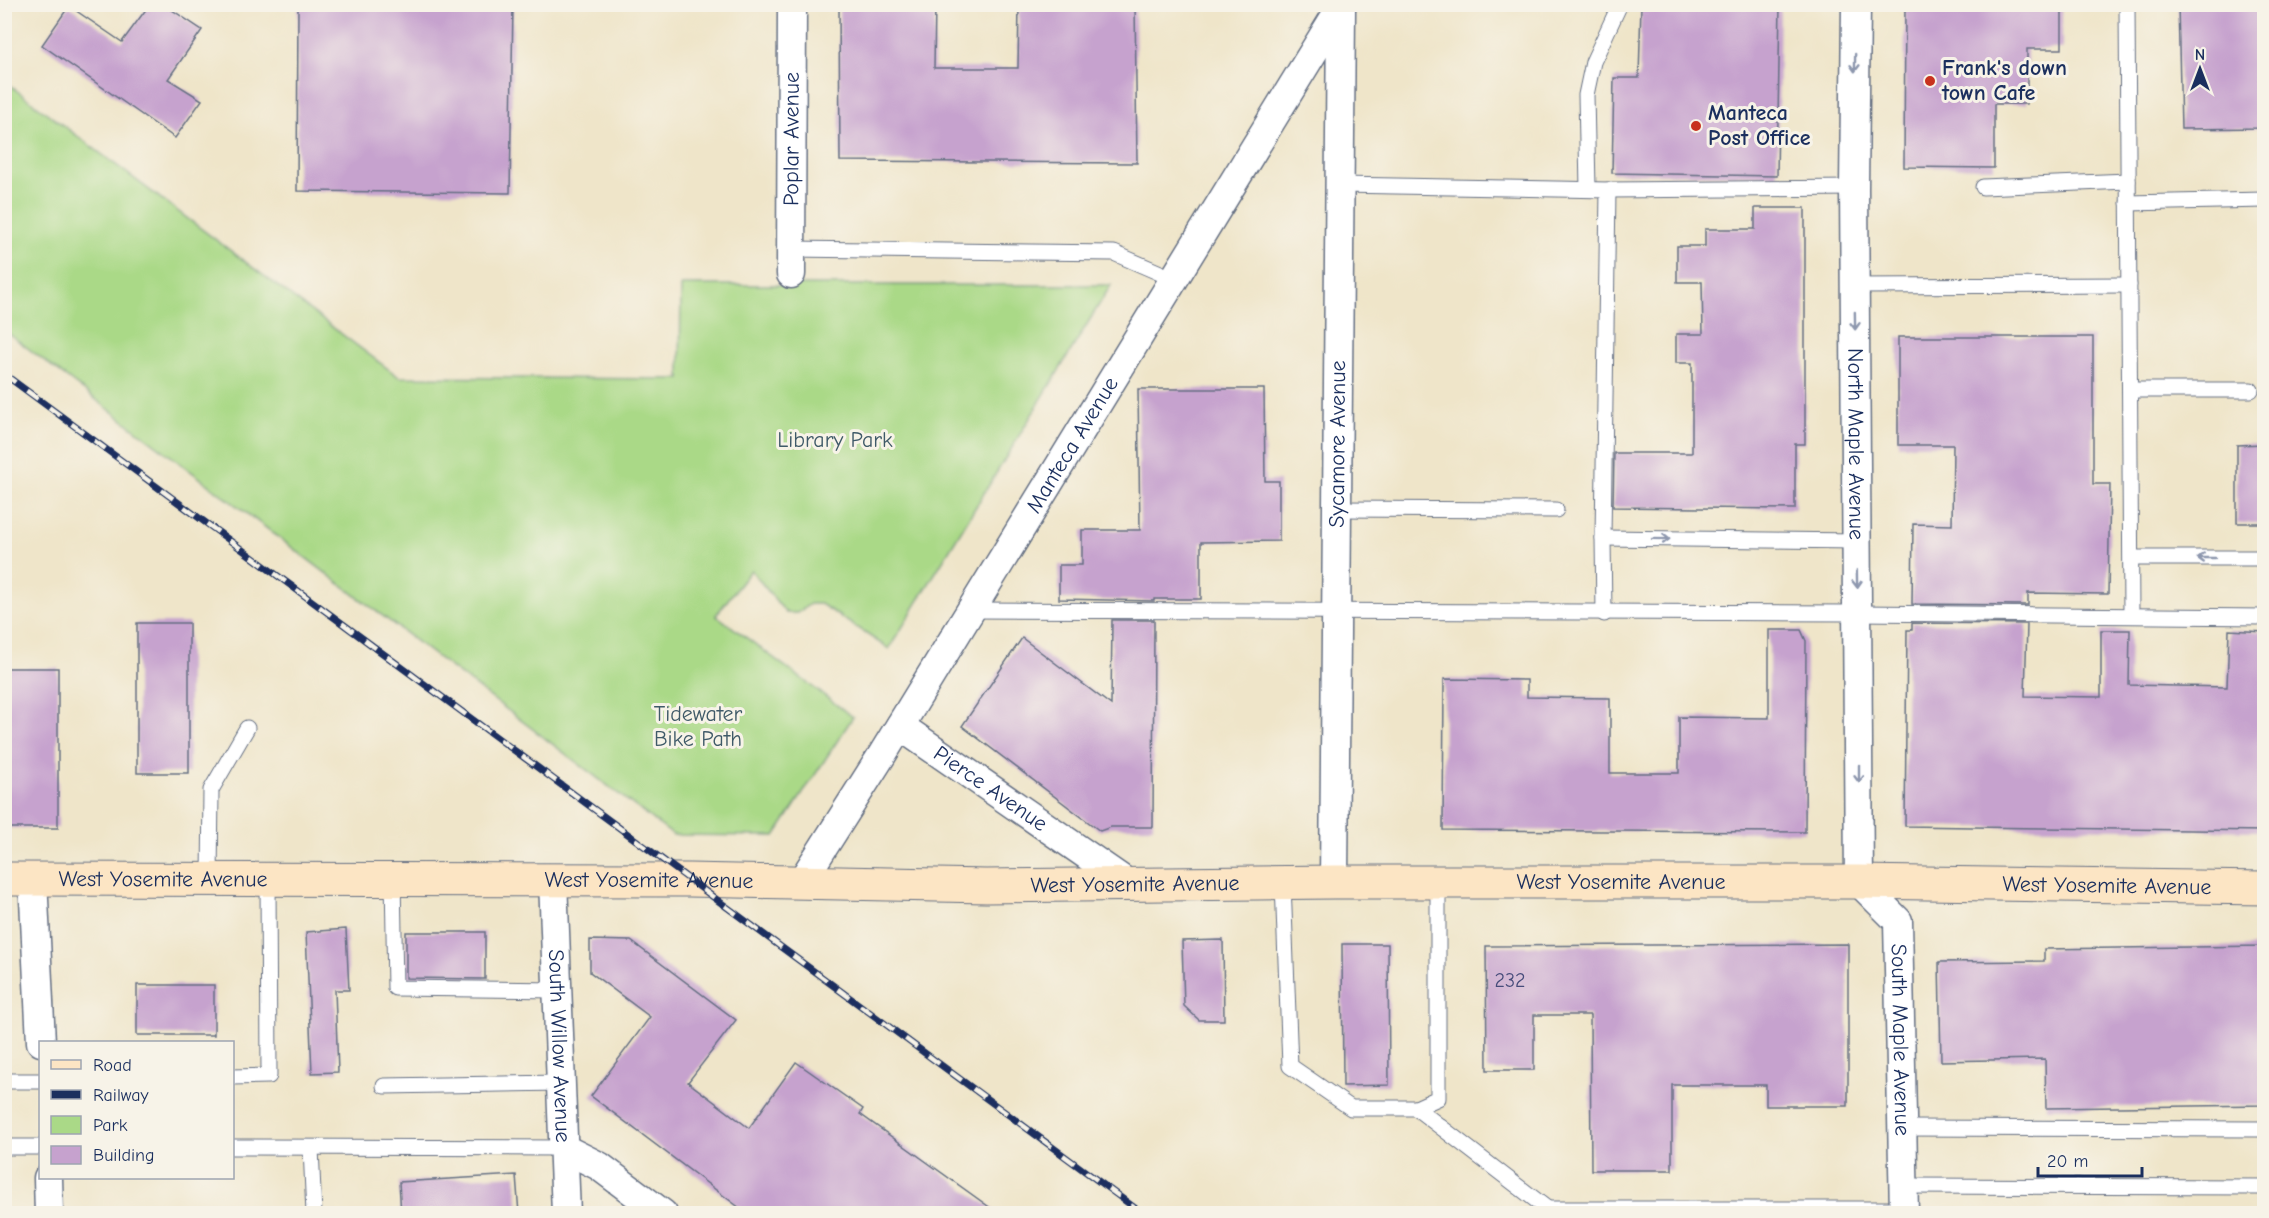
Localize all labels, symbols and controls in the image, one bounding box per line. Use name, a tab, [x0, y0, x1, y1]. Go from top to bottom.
north arrow	[2170, 39, 2230, 99]
text: N	[2195, 46, 2205, 64]
one-way arrow	[1849, 52, 1861, 72]
place label: Frank's down town Cafe	[1941, 55, 2067, 106]
street label: Poplar Avenue	[778, 72, 805, 206]
marker: Frank's down town Cafe	[1923, 74, 1937, 88]
place label: Manteca Post Office	[1708, 100, 1811, 151]
marker: Manteca Post Office	[1689, 119, 1703, 133]
one-way arrow	[1849, 310, 1861, 330]
street label: North Maple Avenue	[1842, 348, 1870, 540]
street label: Sycamore Avenue	[1324, 360, 1351, 528]
street label: Manteca Avenue	[1021, 372, 1124, 518]
park label: Library Park	[777, 427, 893, 453]
one-way arrow	[1651, 533, 1671, 545]
one-way arrow	[2197, 552, 2217, 564]
one-way arrow	[1851, 568, 1863, 588]
park label: Tidewater Bike Path	[654, 701, 743, 752]
street label: Pierce Avenue	[929, 740, 1052, 837]
one-way arrow	[1853, 763, 1865, 783]
street label: West Yosemite Avenue	[58, 866, 268, 892]
street label: West Yosemite Avenue	[544, 867, 754, 894]
street label: West Yosemite Avenue	[1516, 869, 1725, 895]
street label: West Yosemite Avenue	[1030, 870, 1240, 898]
street label: West Yosemite Avenue	[2002, 871, 2212, 900]
street label: South Maple Avenue	[1885, 943, 1915, 1136]
street label: South Willow Avenue	[543, 949, 576, 1143]
house number: 232	[1494, 969, 1526, 992]
legend	[39, 1041, 234, 1179]
text: Road	[93, 1055, 132, 1076]
text: Railway	[93, 1085, 150, 1106]
text: Park	[93, 1115, 128, 1136]
scale bar	[2038, 1140, 2142, 1178]
text: Building	[93, 1145, 155, 1166]
text: 20 m	[2047, 1151, 2088, 1172]

